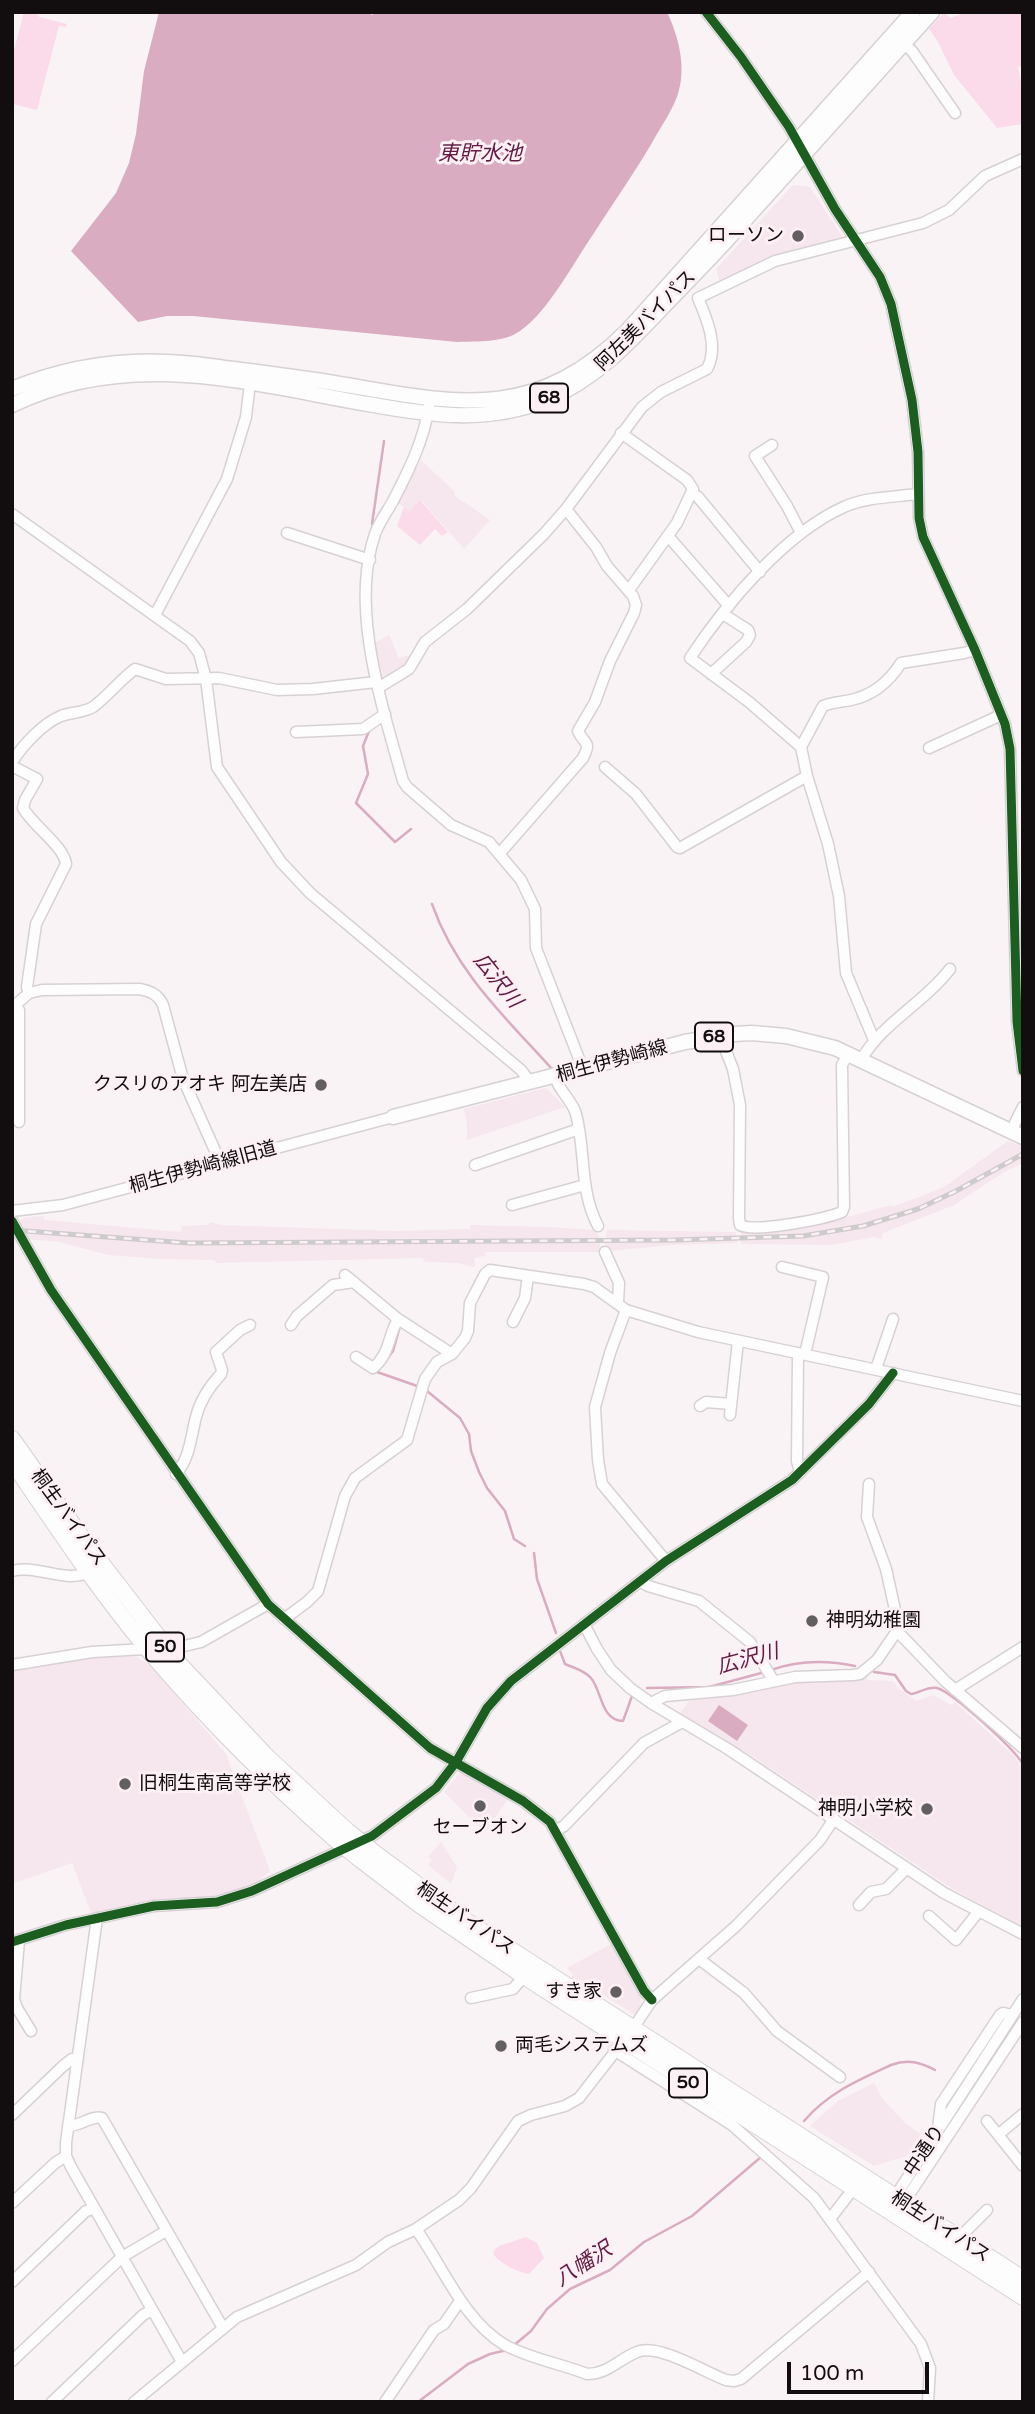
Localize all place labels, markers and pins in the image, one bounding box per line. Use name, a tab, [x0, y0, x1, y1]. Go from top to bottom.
place label: ローソン	[708, 225, 784, 247]
marker: ローソン	[790, 228, 806, 244]
place label: クスリのアオキ 阿左美店	[93, 1074, 307, 1096]
marker: クスリのアオキ 阿左美店	[313, 1077, 329, 1093]
place label: 神明幼稚園	[826, 1610, 921, 1632]
marker: 神明幼稚園	[804, 1613, 820, 1629]
place label: 旧桐生南高等学校	[139, 1773, 291, 1795]
marker: 旧桐生南高等学校	[117, 1776, 133, 1792]
marker: セーブオン	[472, 1798, 488, 1814]
place label: 神明小学校	[818, 1798, 913, 1820]
marker: 神明小学校	[919, 1801, 935, 1817]
place label: セーブオン	[433, 1817, 527, 1839]
place label: すき家	[545, 1981, 602, 2003]
marker: すき家	[608, 1984, 624, 2000]
place label: 両毛システムズ	[515, 2035, 648, 2057]
marker: 両毛システムズ	[493, 2038, 509, 2054]

